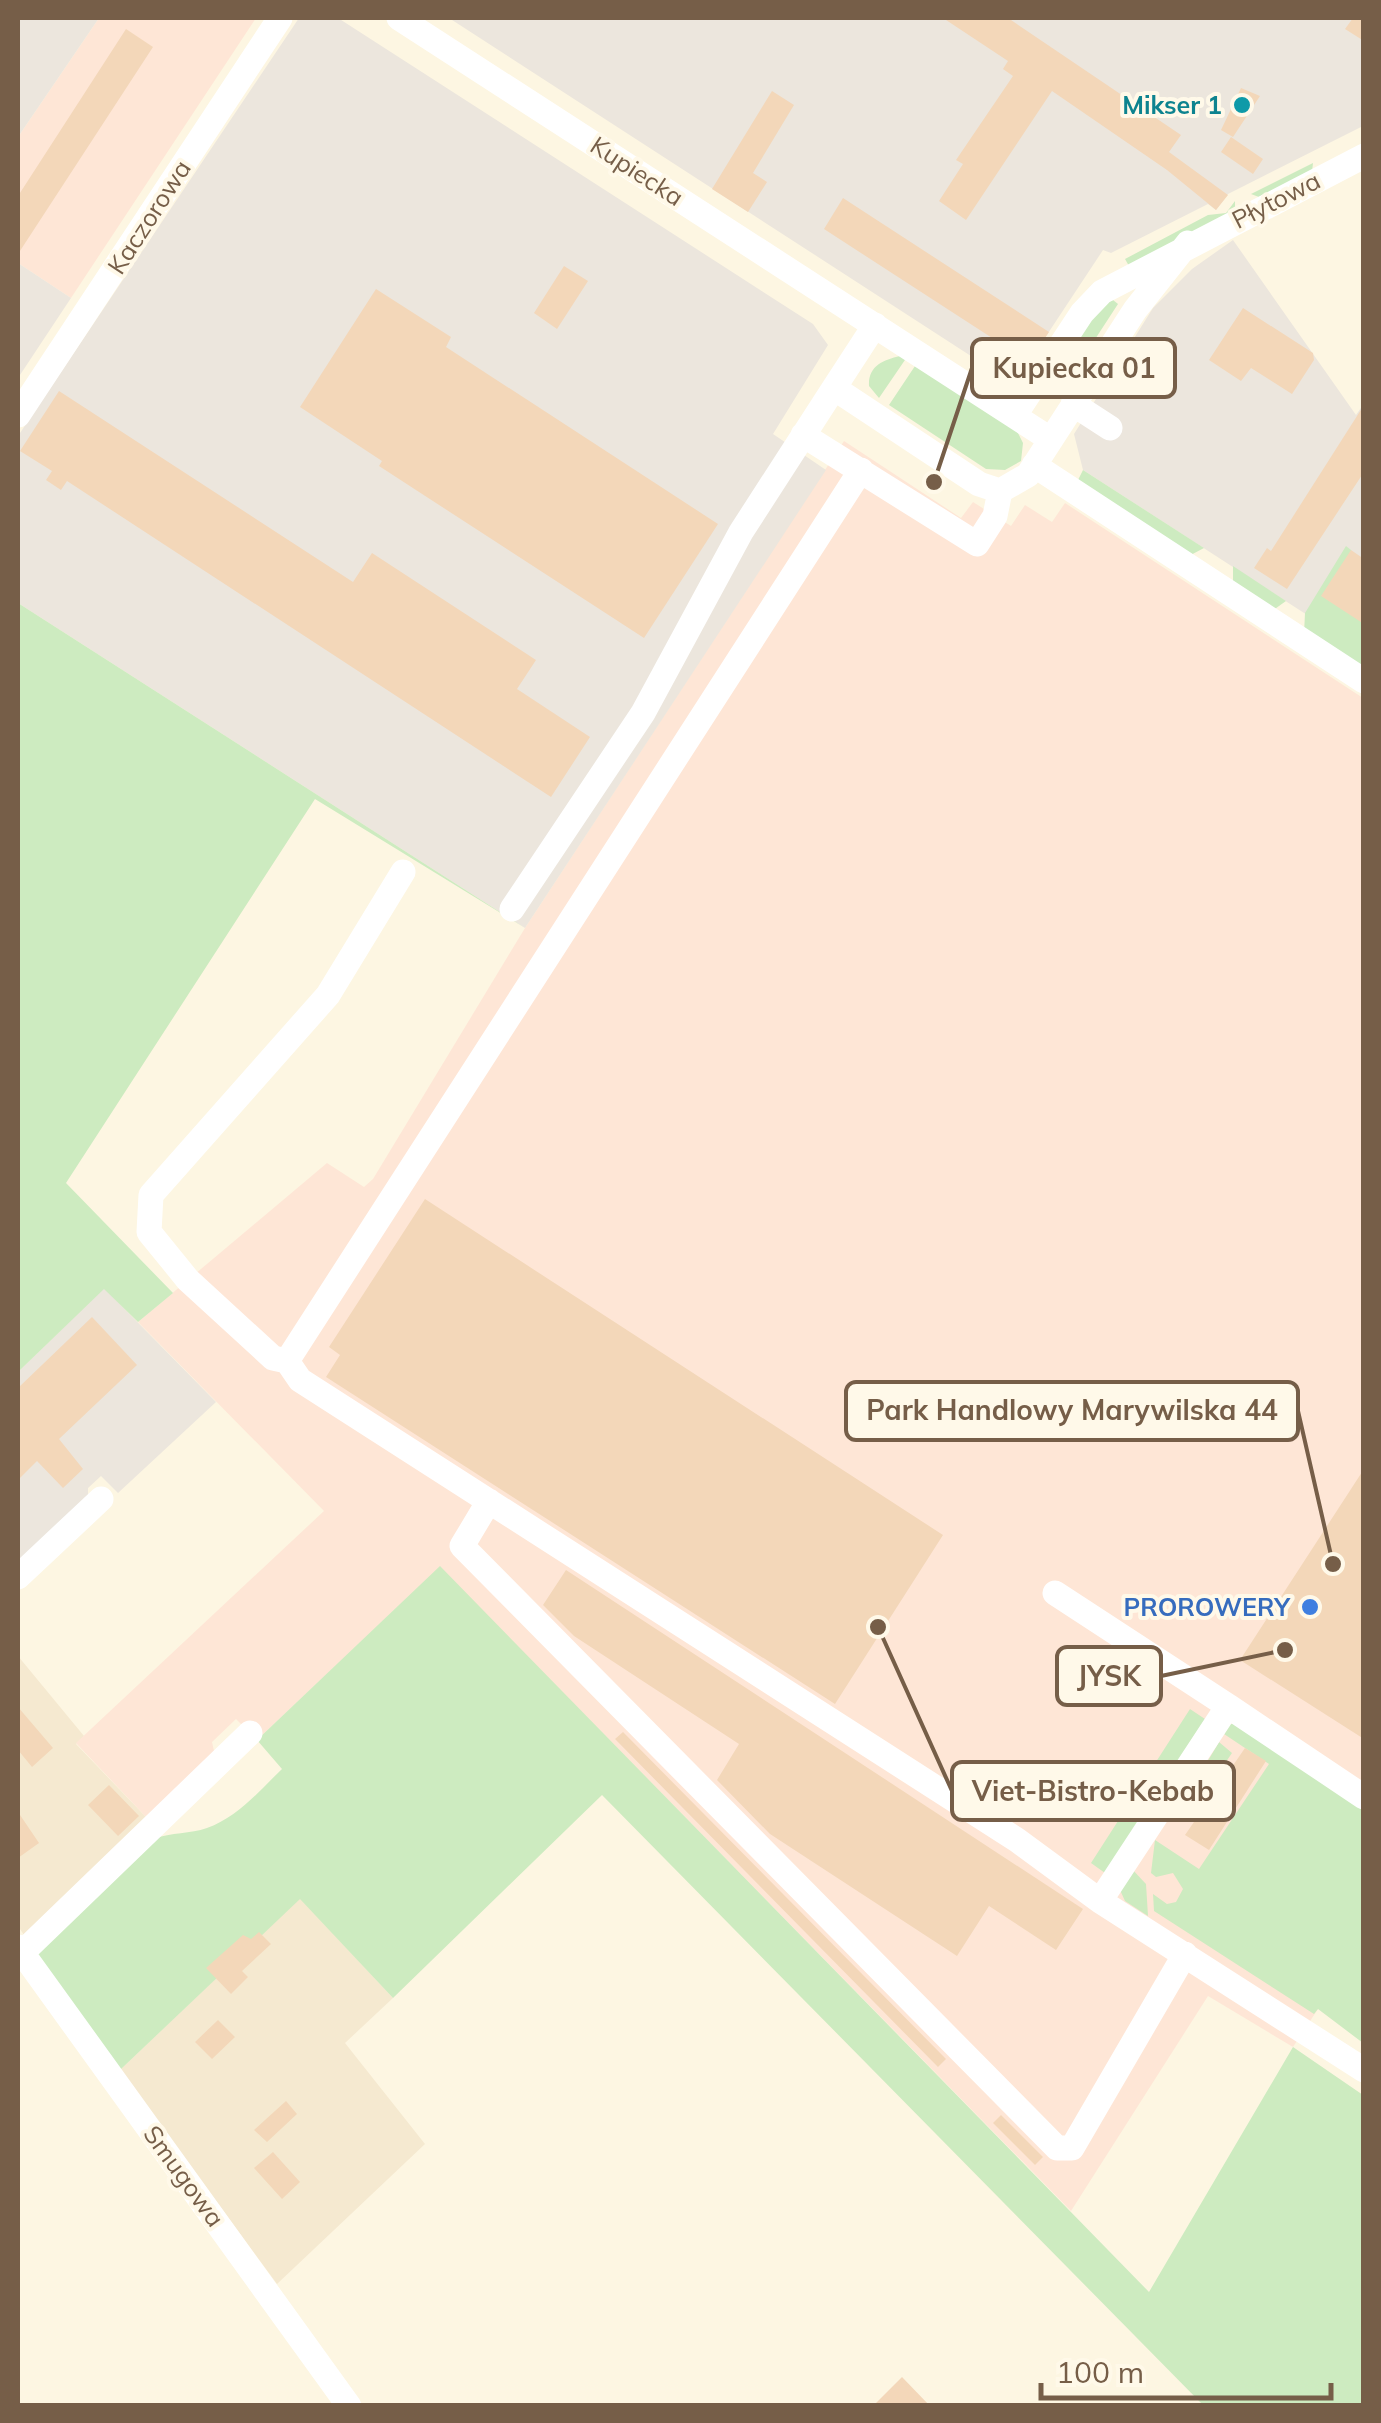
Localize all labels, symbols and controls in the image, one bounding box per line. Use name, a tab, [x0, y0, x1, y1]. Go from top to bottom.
place label: Mikser 1	[1122, 89, 1222, 120]
marker: Mikser 1	[1231, 94, 1253, 116]
street label: Kupiecka	[585, 129, 690, 212]
street label: Kaczorowa	[100, 154, 197, 280]
street label: Płytowa	[1226, 164, 1325, 235]
callout: Kupiecka 01	[972, 339, 1175, 397]
text: Kupiecka 01	[992, 350, 1156, 385]
callout: Park Handlowy Marywilska 44	[846, 1382, 1298, 1440]
text: Park Handlowy Marywilska 44	[866, 1392, 1278, 1427]
place label: PROROWERY	[1124, 1591, 1291, 1622]
marker: PROROWERY	[1299, 1596, 1321, 1618]
callout: JYSK	[1057, 1647, 1161, 1705]
text: JYSK	[1077, 1658, 1142, 1693]
callout: Viet-Bistro-Kebab	[952, 1762, 1234, 1820]
text: Viet-Bistro-Kebab	[971, 1773, 1214, 1808]
street label: Smugowa	[137, 2119, 232, 2232]
scale bar	[1041, 2338, 1331, 2400]
text: 100 m	[1056, 2353, 1144, 2391]

